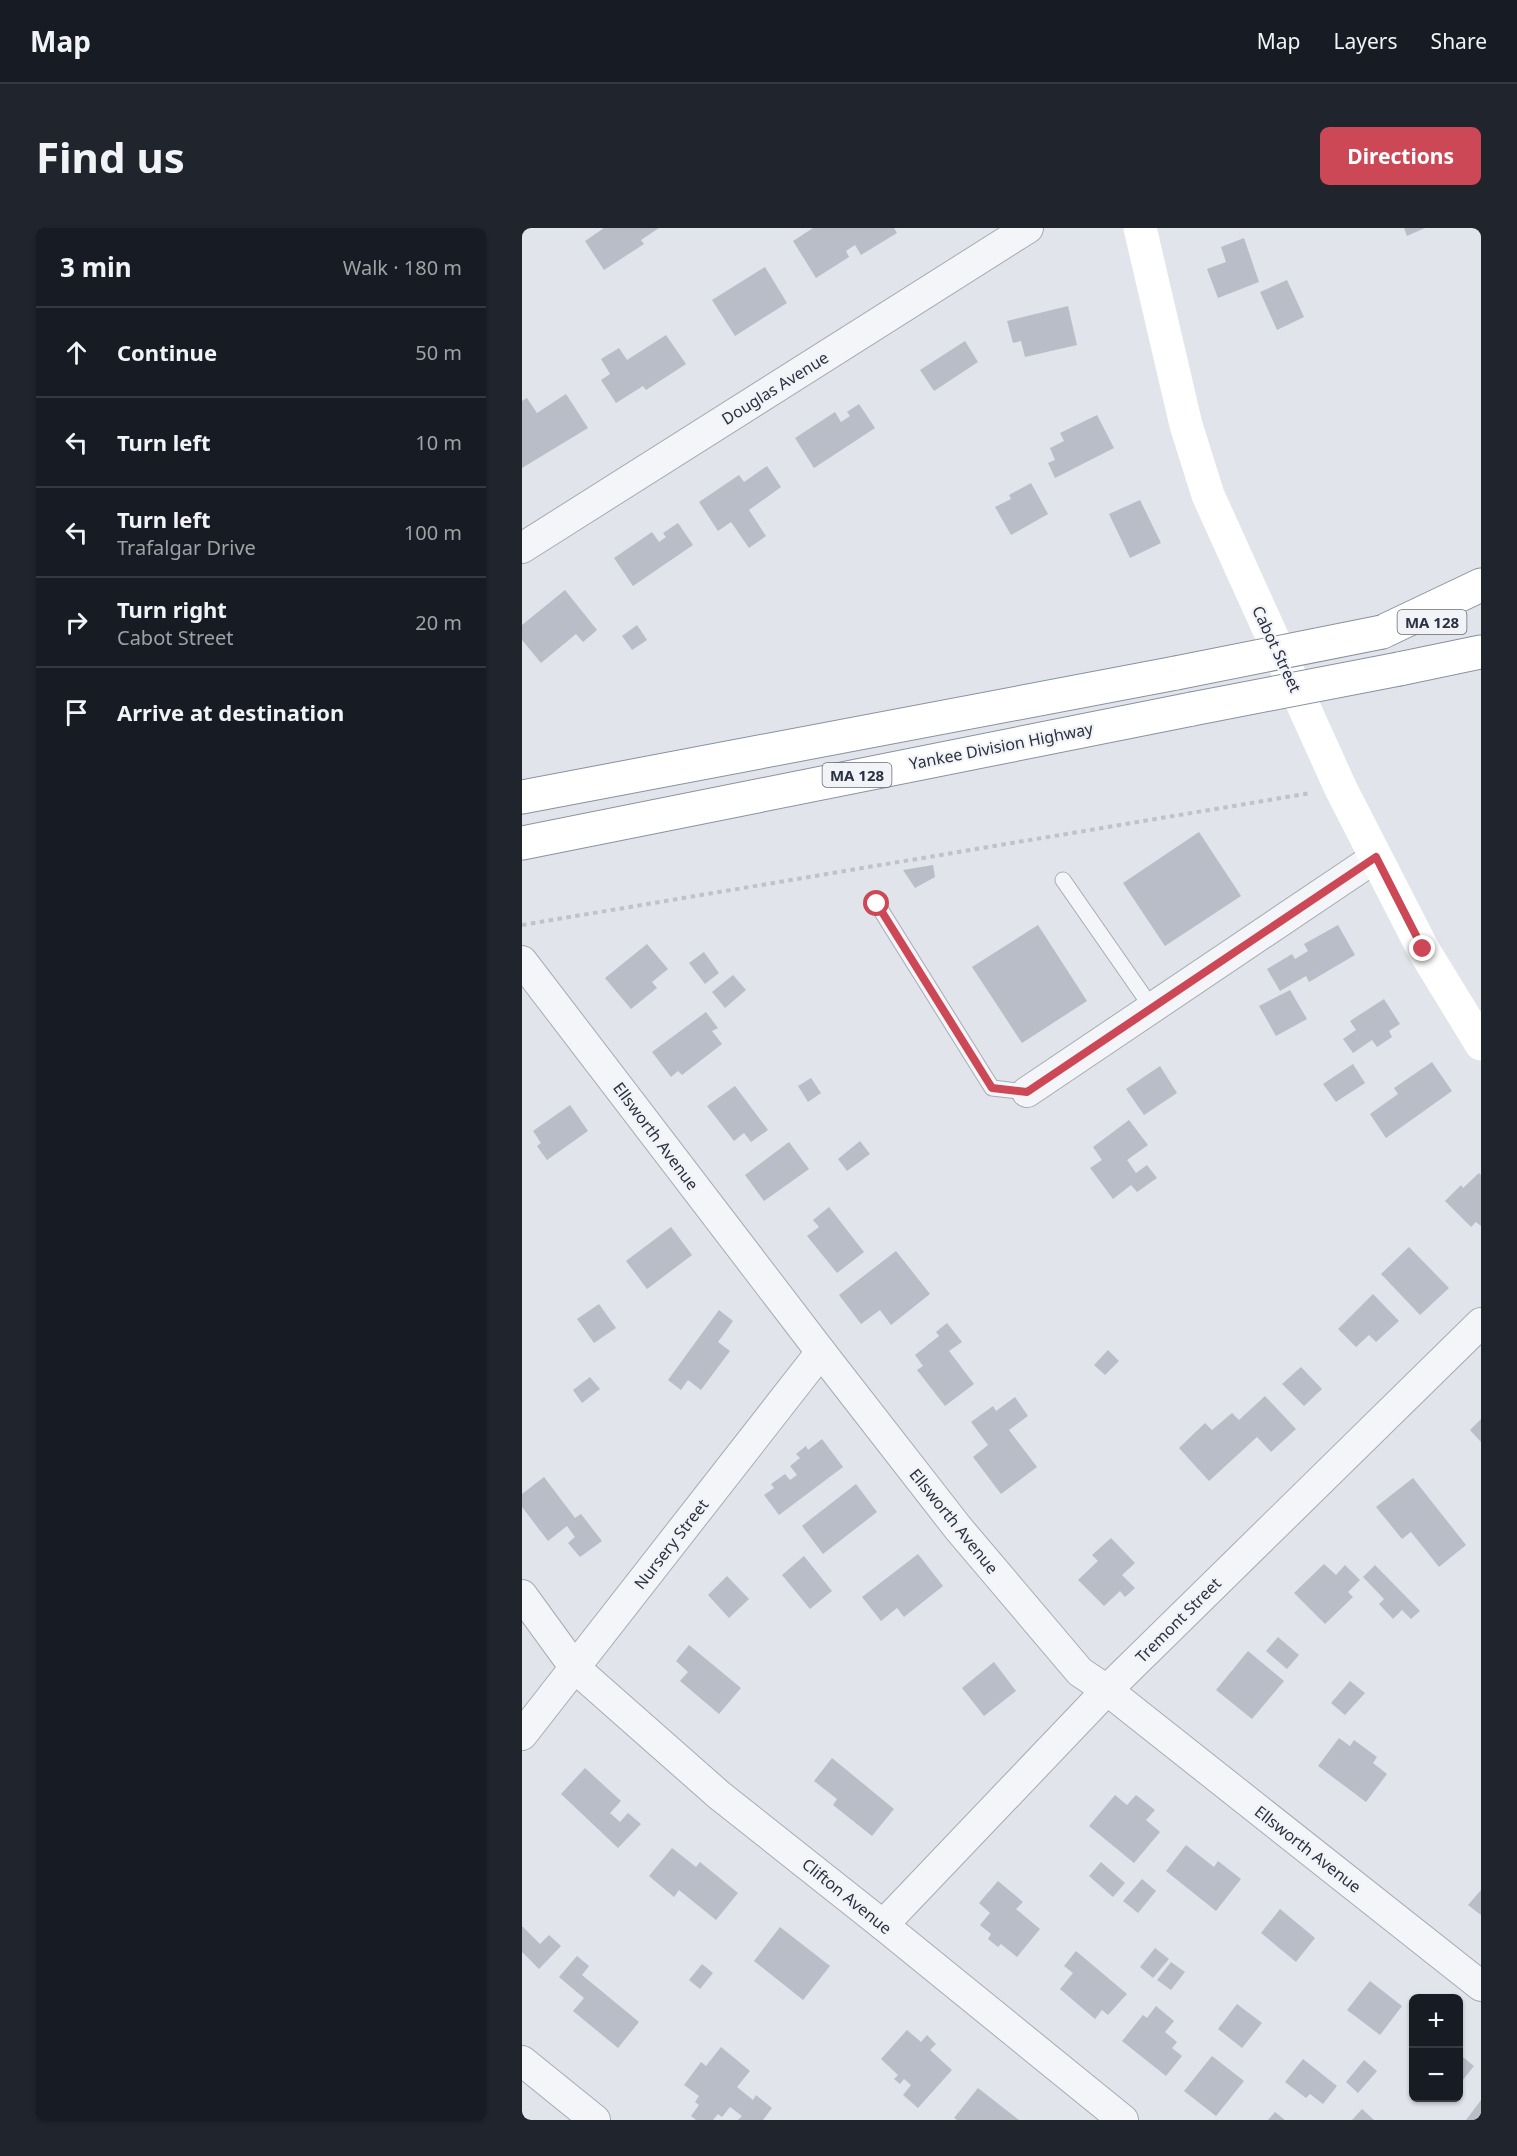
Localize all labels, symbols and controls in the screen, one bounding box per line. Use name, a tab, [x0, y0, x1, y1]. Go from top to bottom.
text: Map	[30, 22, 91, 60]
text: Map	[1257, 27, 1301, 55]
text: Layers	[1334, 27, 1398, 55]
text: Share	[1431, 27, 1487, 55]
button: Directions	[1320, 127, 1481, 185]
text: Find us	[36, 128, 185, 185]
text: 3 min	[60, 249, 132, 285]
text: Walk · 180 m	[343, 254, 462, 281]
icon: ahead	[60, 336, 93, 369]
text: Continue	[117, 337, 217, 367]
text: 50 m	[415, 339, 462, 366]
street label: Douglas Avenue	[717, 346, 833, 430]
icon: left	[60, 426, 93, 459]
text: Turn left	[117, 427, 211, 457]
text: 10 m	[415, 429, 462, 456]
text: Turn left	[117, 504, 211, 534]
icon: left	[60, 516, 93, 549]
text: 100 m	[404, 519, 462, 546]
text: Trafalgar Drive	[117, 534, 256, 561]
text: Turn right	[117, 594, 227, 624]
street label: Cabot Street	[1247, 602, 1307, 696]
icon: right	[60, 606, 93, 639]
text: 20 m	[415, 609, 462, 636]
road number: MA 128	[1398, 610, 1466, 634]
text: Cabot Street	[117, 624, 234, 651]
icon: arrive	[60, 696, 93, 729]
text: Arrive at destination	[117, 697, 344, 727]
street label: Yankee Division Highway	[907, 717, 1096, 775]
road number: MA 128	[822, 763, 892, 787]
route start	[863, 890, 889, 916]
route end	[1409, 935, 1435, 961]
street label: Ellsworth Avenue	[608, 1078, 704, 1194]
street label: Ellsworth Avenue	[905, 1464, 1003, 1578]
street label: Nursery Street	[629, 1494, 713, 1594]
street label: Tremont Street	[1130, 1572, 1226, 1668]
street label: Ellsworth Avenue	[1250, 1800, 1366, 1898]
street label: Clifton Avenue	[798, 1853, 896, 1939]
map controls	[1409, 1994, 1463, 2102]
button: +	[1409, 1994, 1463, 2048]
button: −	[1409, 2048, 1463, 2102]

